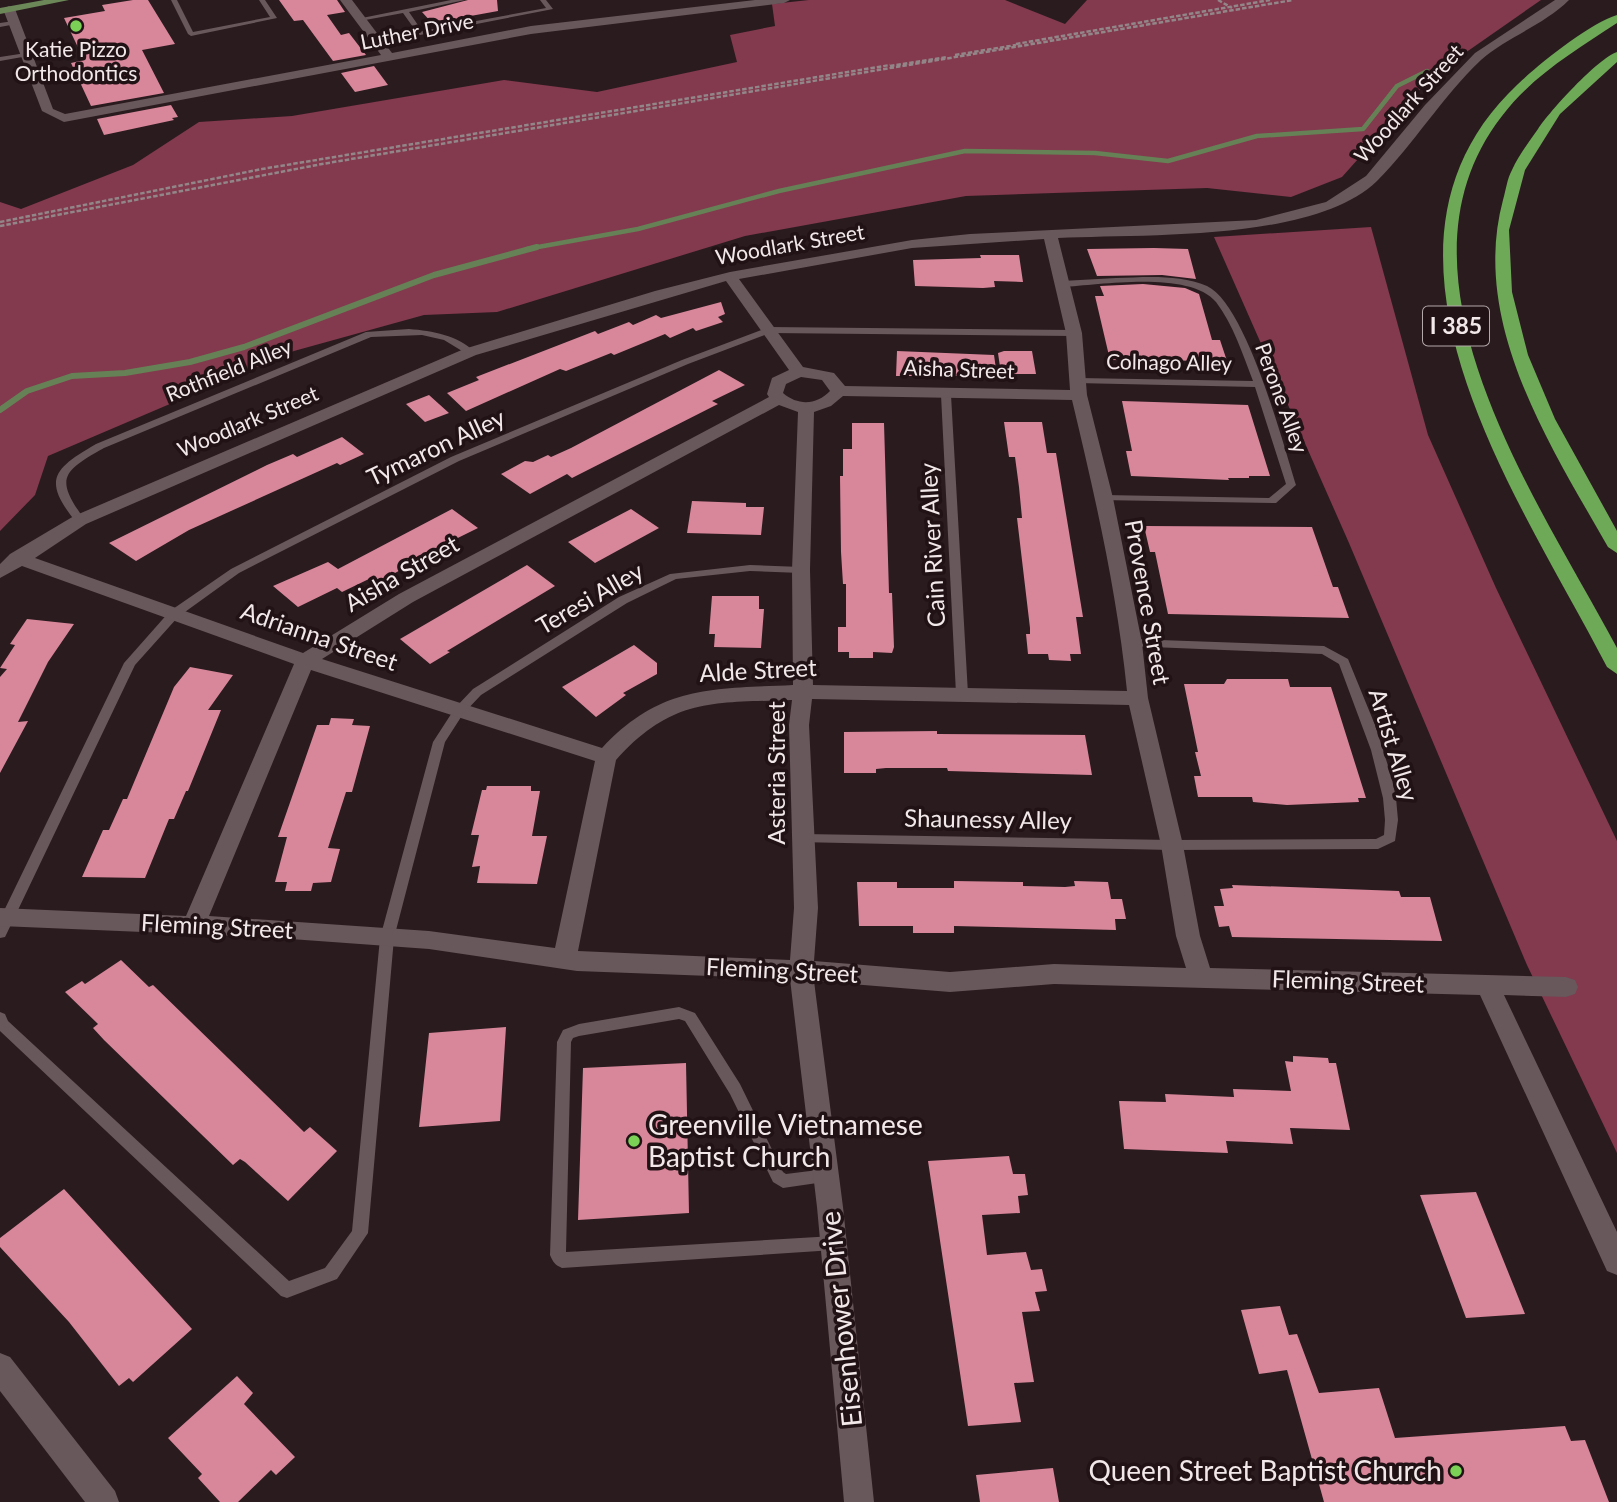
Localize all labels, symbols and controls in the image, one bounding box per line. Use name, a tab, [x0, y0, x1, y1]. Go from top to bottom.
street label: Luther Drive	[358, 7, 475, 54]
marker: Katie Pizzo Orthodontics	[68, 18, 84, 34]
place label: Katie Pizzo Orthodontics	[15, 36, 137, 85]
street label: Woodlark Street	[1348, 38, 1468, 167]
street label: Woodlark Street	[713, 218, 866, 269]
road number: I 385	[1423, 306, 1489, 346]
street label: Rothfield Alley	[162, 333, 295, 406]
street label: Perone Alley	[1251, 339, 1314, 456]
street label: Colnago Alley	[1106, 348, 1232, 375]
street label: Aisha Street	[903, 354, 1015, 383]
street label: Woodlark Street	[173, 380, 322, 462]
street label: Tymaron Alley	[362, 402, 510, 491]
street label: Cain River Alley	[913, 462, 950, 628]
street label: Provence Street	[1120, 517, 1177, 687]
street label: Aisha Street	[339, 528, 464, 617]
street label: Teresi Alley	[531, 555, 648, 640]
street label: Adrianna Street	[237, 595, 402, 676]
street label: Alde Street	[699, 652, 818, 687]
street label: Artist Alley	[1364, 685, 1425, 805]
street label: Asteria Street	[761, 701, 790, 845]
street label: Shaunessy Alley	[904, 803, 1073, 834]
street label: Fleming Street	[140, 907, 294, 944]
street label: Fleming Street	[705, 951, 859, 988]
street label: Fleming Street	[1271, 963, 1425, 998]
place label: Greenville Vietnamese Baptist Church	[648, 1107, 923, 1173]
marker: Greenville Vietnamese Baptist Church	[626, 1133, 642, 1149]
street label: Eisenhower Drive	[812, 1210, 868, 1429]
place label: Queen Street Baptist Church	[1089, 1453, 1442, 1487]
marker: Queen Street Baptist Church	[1448, 1463, 1464, 1479]

